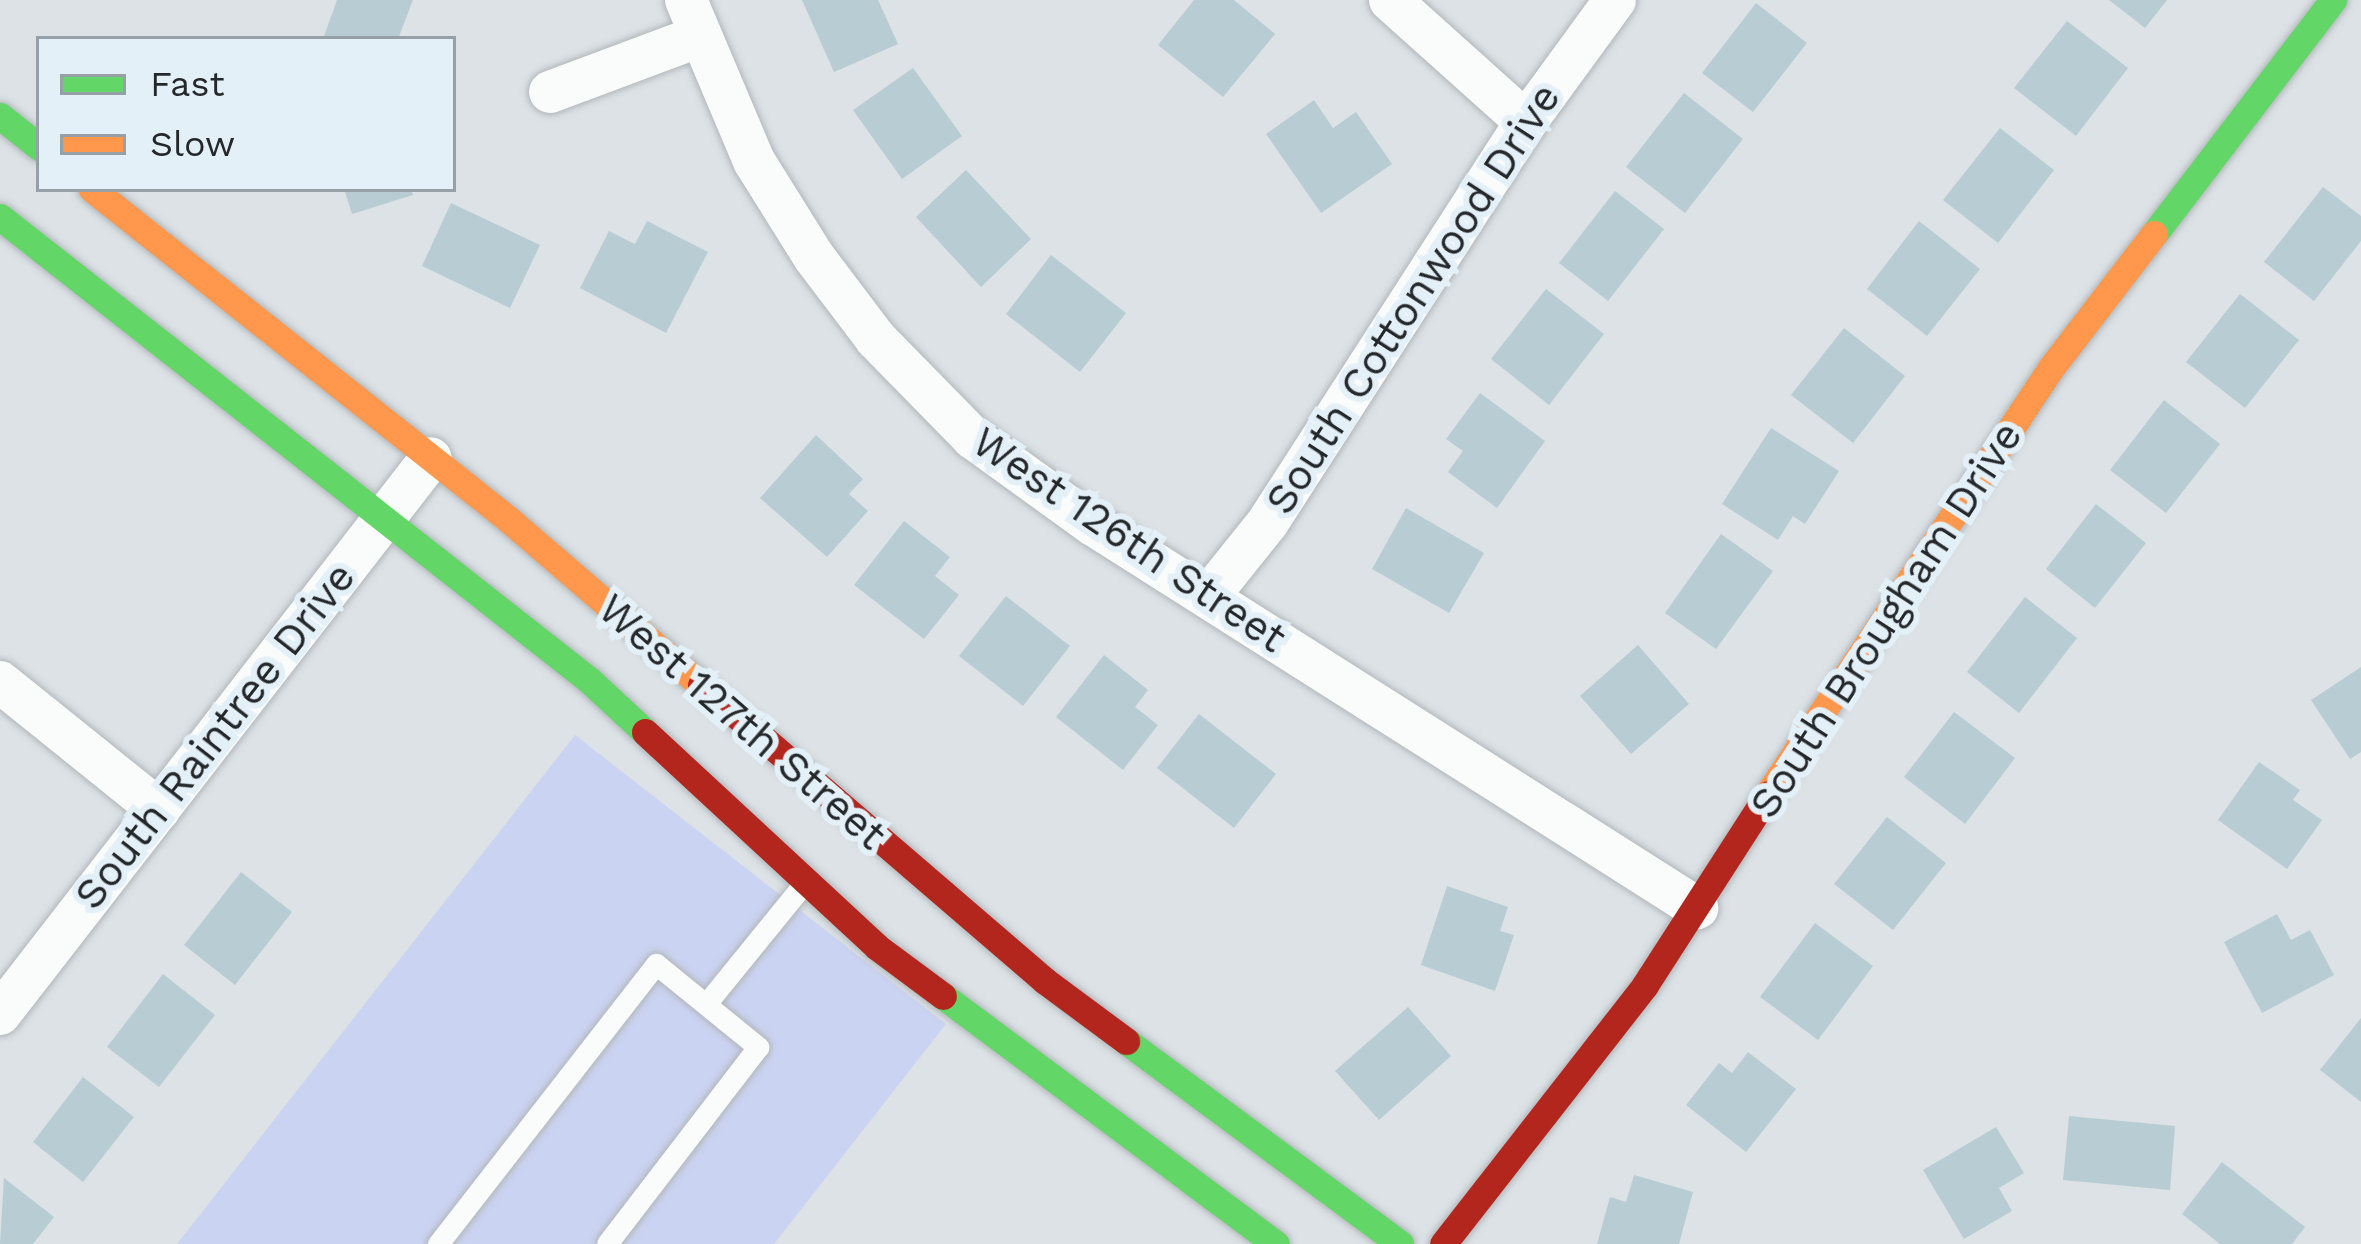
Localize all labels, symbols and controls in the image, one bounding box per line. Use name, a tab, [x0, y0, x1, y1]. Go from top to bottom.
legend	[36, 36, 456, 192]
text: Fast	[150, 63, 225, 105]
street label: South Cottonwood Drive	[1255, 74, 1571, 524]
text: Slow	[150, 123, 235, 165]
street label: South Brougham Drive	[1739, 413, 2033, 827]
street label: West 126th Street	[962, 416, 1296, 664]
street label: South Raintree Drive	[64, 553, 366, 919]
street label: West 127th Street	[588, 583, 896, 861]

